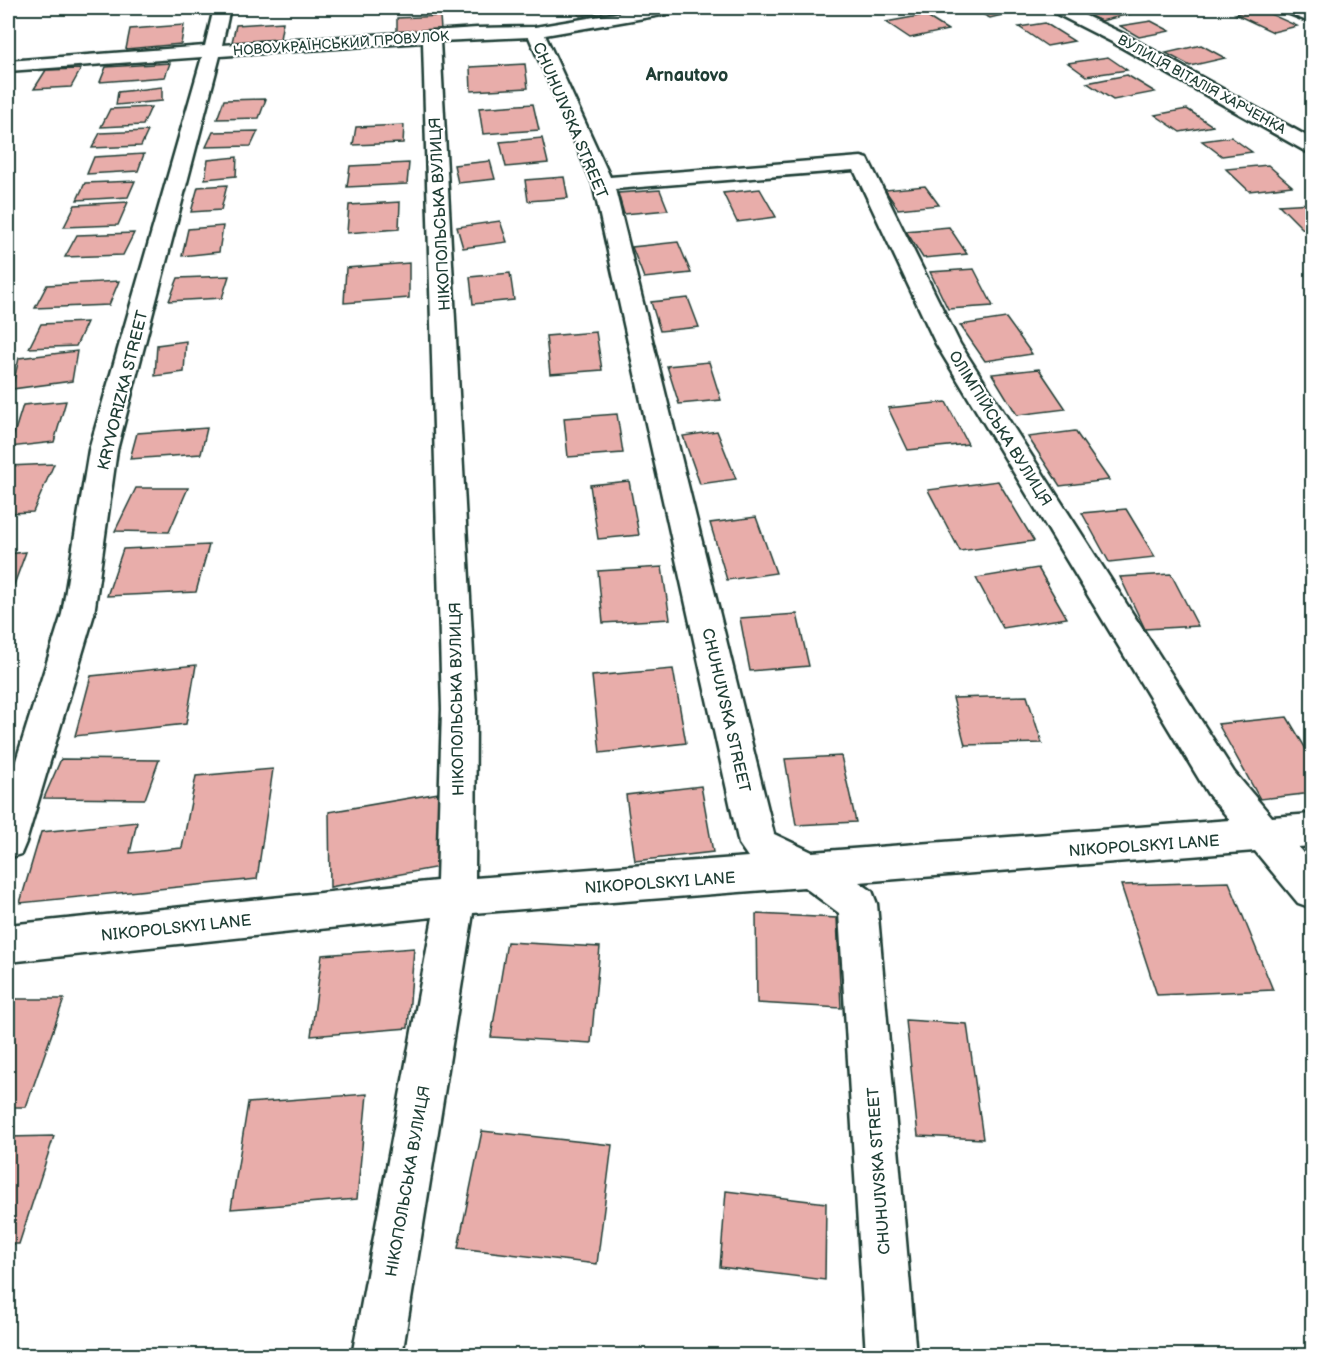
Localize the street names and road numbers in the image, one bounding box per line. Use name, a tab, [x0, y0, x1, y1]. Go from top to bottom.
street label: НОВОУКРАЇНСЬКИЙ ПРОВУЛОК	[232, 27, 451, 60]
street label: ВУЛИЦЯ ВІТАЛІЯ ХАРЧЕНКА	[1115, 31, 1289, 138]
street label: CHUHUIVSKA STREET	[528, 40, 611, 202]
street label: НІКОПОЛЬСЬКА ВУЛИЦЯ	[426, 117, 455, 311]
street label: KRYVORIZKA STREET	[94, 308, 153, 472]
street label: ОЛІМПІЙСЬКА ВУЛИЦЯ	[944, 348, 1055, 510]
street label: НІКОПОЛЬСЬКА ВУЛИЦЯ	[446, 602, 469, 796]
street label: CHUHUIVSKA STREET	[697, 626, 754, 795]
street label: NIKOPOLSKYI LANE	[1068, 832, 1220, 861]
street label: NIKOPOLSKYI LANE	[584, 869, 736, 898]
street label: NIKOPOLSKYI LANE	[100, 911, 252, 946]
street label: НІКОПОЛЬСЬКА ВУЛИЦЯ	[382, 1084, 435, 1278]
street label: CHUHUIVSKA STREET	[864, 1086, 895, 1255]

